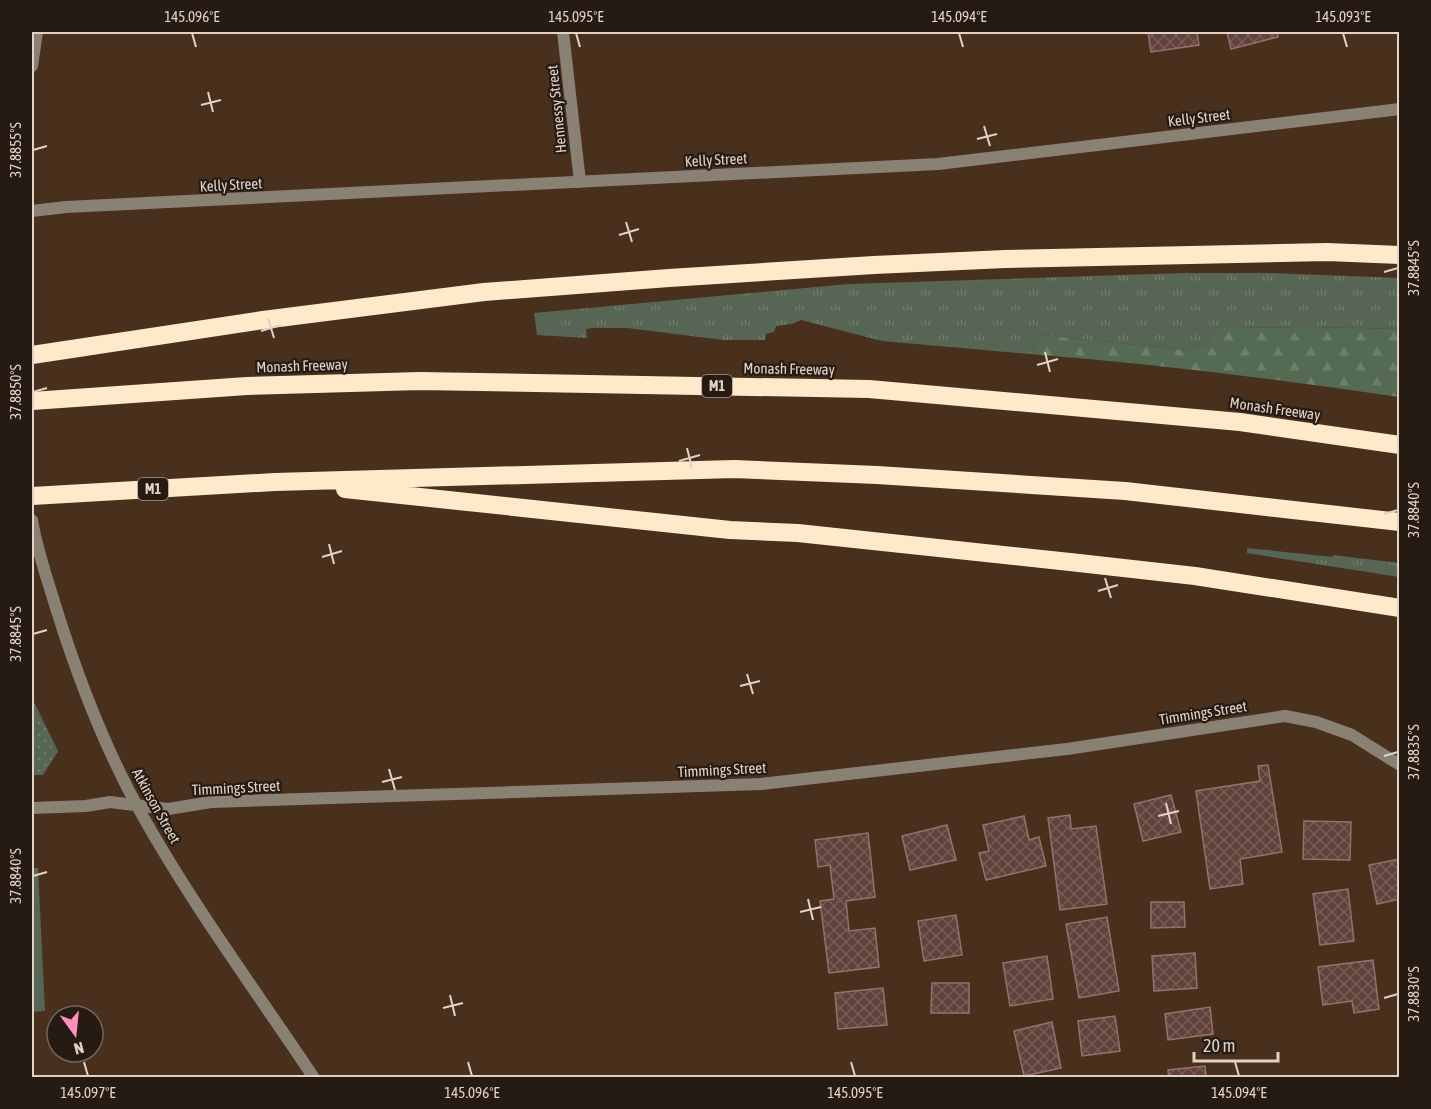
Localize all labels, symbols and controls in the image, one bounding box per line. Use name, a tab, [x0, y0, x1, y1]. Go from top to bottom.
text: 145.096°E	[164, 8, 220, 25]
text: 145.095°E	[548, 8, 604, 25]
text: 145.094°E	[931, 8, 987, 25]
text: 145.093°E	[1315, 8, 1371, 25]
street label: Hennessy Street	[543, 64, 570, 154]
street label: Kelly Street	[1167, 105, 1231, 130]
text: 37.8855°S	[7, 122, 24, 178]
street label: Kelly Street	[684, 149, 748, 170]
street label: Kelly Street	[199, 174, 263, 195]
text: 37.8845°S	[1405, 240, 1422, 296]
street label: Monash Freeway	[256, 355, 348, 376]
street label: Monash Freeway	[743, 359, 835, 378]
text: 37.8850°S	[7, 364, 24, 420]
road number: M1	[702, 375, 732, 397]
street label: Monash Freeway	[1229, 394, 1322, 423]
road number: M1	[138, 478, 168, 500]
text: 37.8840°S	[1405, 482, 1422, 538]
text: 37.8845°S	[7, 606, 24, 662]
street label: Timmings Street	[1158, 697, 1248, 728]
text: 37.8835°S	[1405, 724, 1422, 780]
street label: Timmings Street	[677, 759, 767, 780]
street label: Atkinson Street	[129, 765, 184, 846]
street label: Timmings Street	[191, 777, 281, 798]
text: 37.8840°S	[7, 848, 24, 904]
text: 37.8830°S	[1405, 966, 1422, 1022]
north arrow	[45, 1004, 105, 1064]
scale bar	[1194, 1025, 1278, 1063]
text: 20 m	[1203, 1035, 1235, 1056]
text: N	[72, 1039, 86, 1058]
text: 145.097°E	[60, 1084, 116, 1101]
text: 145.096°E	[444, 1084, 500, 1101]
text: 145.095°E	[827, 1084, 883, 1101]
text: 145.094°E	[1211, 1084, 1267, 1101]

